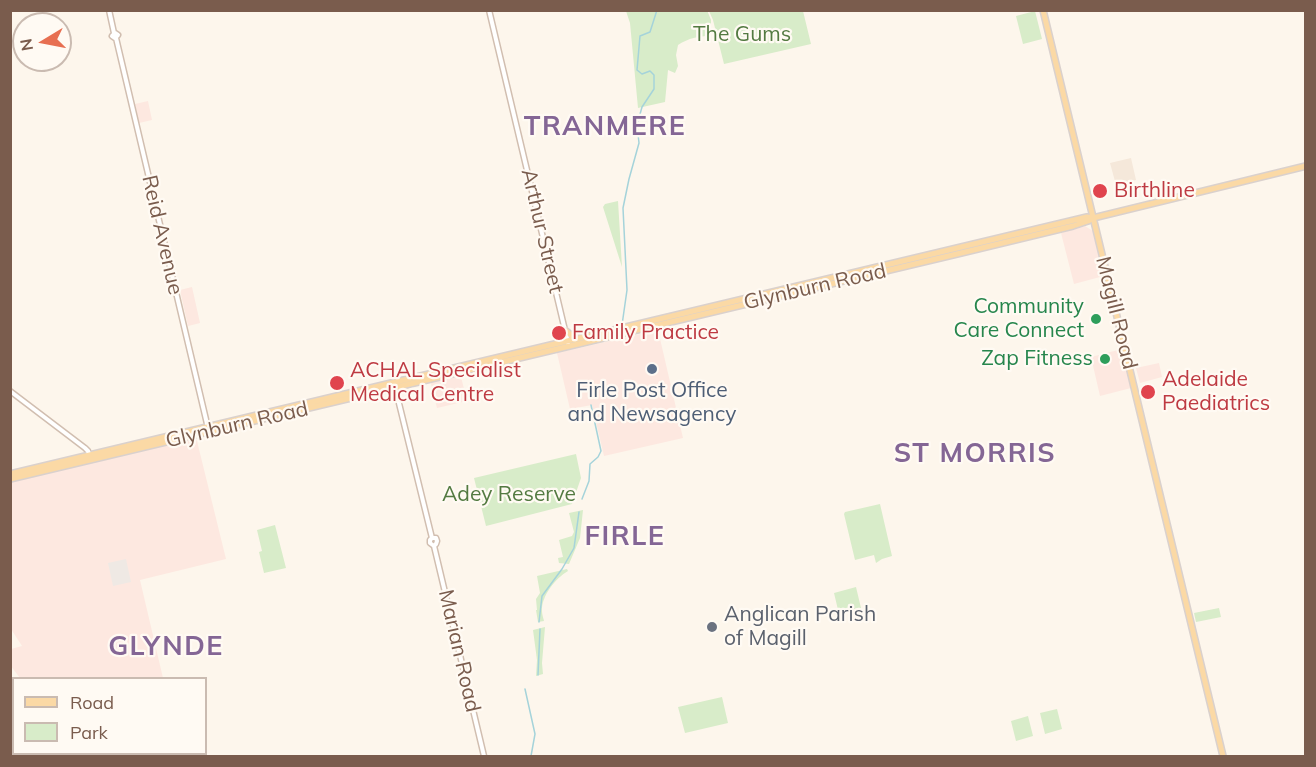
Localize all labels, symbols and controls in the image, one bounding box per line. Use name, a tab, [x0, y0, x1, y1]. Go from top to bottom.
north arrow	[12, 12, 72, 72]
park label: The Gums	[693, 22, 791, 48]
text: N	[15, 37, 37, 52]
district label: TRANMERE	[524, 111, 686, 143]
street label: Arthur Street	[515, 167, 569, 295]
street label: Reid Avenue	[136, 173, 188, 297]
place label: Birthline	[1114, 178, 1195, 204]
marker: Birthline	[1091, 182, 1109, 200]
street label: Magill Road	[1090, 254, 1142, 372]
street label: Glynburn Road	[741, 258, 889, 316]
place label: Community Care Connect	[954, 294, 1084, 344]
marker: Community Care Connect	[1089, 312, 1103, 326]
place label: Family Practice	[572, 320, 719, 346]
marker: Family Practice	[550, 324, 568, 342]
place label: Zap Fitness	[981, 346, 1093, 372]
marker: Zap Fitness	[1098, 352, 1112, 366]
place label: ACHAL Specialist Medical Centre	[350, 358, 521, 408]
marker: Firle Post Office and Newsagency	[645, 362, 659, 376]
place label: Adelaide Paediatrics	[1162, 367, 1270, 417]
marker: ACHAL Specialist Medical Centre	[328, 374, 346, 392]
place label: Firle Post Office and Newsagency	[567, 378, 737, 428]
marker: Adelaide Paediatrics	[1139, 383, 1157, 401]
street label: Glynburn Road	[163, 396, 311, 454]
district label: ST MORRIS	[894, 438, 1056, 470]
park label: Adey Reserve	[442, 482, 576, 508]
district label: FIRLE	[585, 521, 665, 553]
street label: Marian Road	[433, 587, 485, 715]
place label: Anglican Parish of Magill	[724, 602, 876, 652]
marker: Anglican Parish of Magill	[705, 620, 719, 634]
district label: GLYNDE	[108, 631, 224, 663]
legend	[12, 677, 207, 755]
text: Road	[70, 691, 114, 714]
text: Park	[70, 721, 108, 744]

